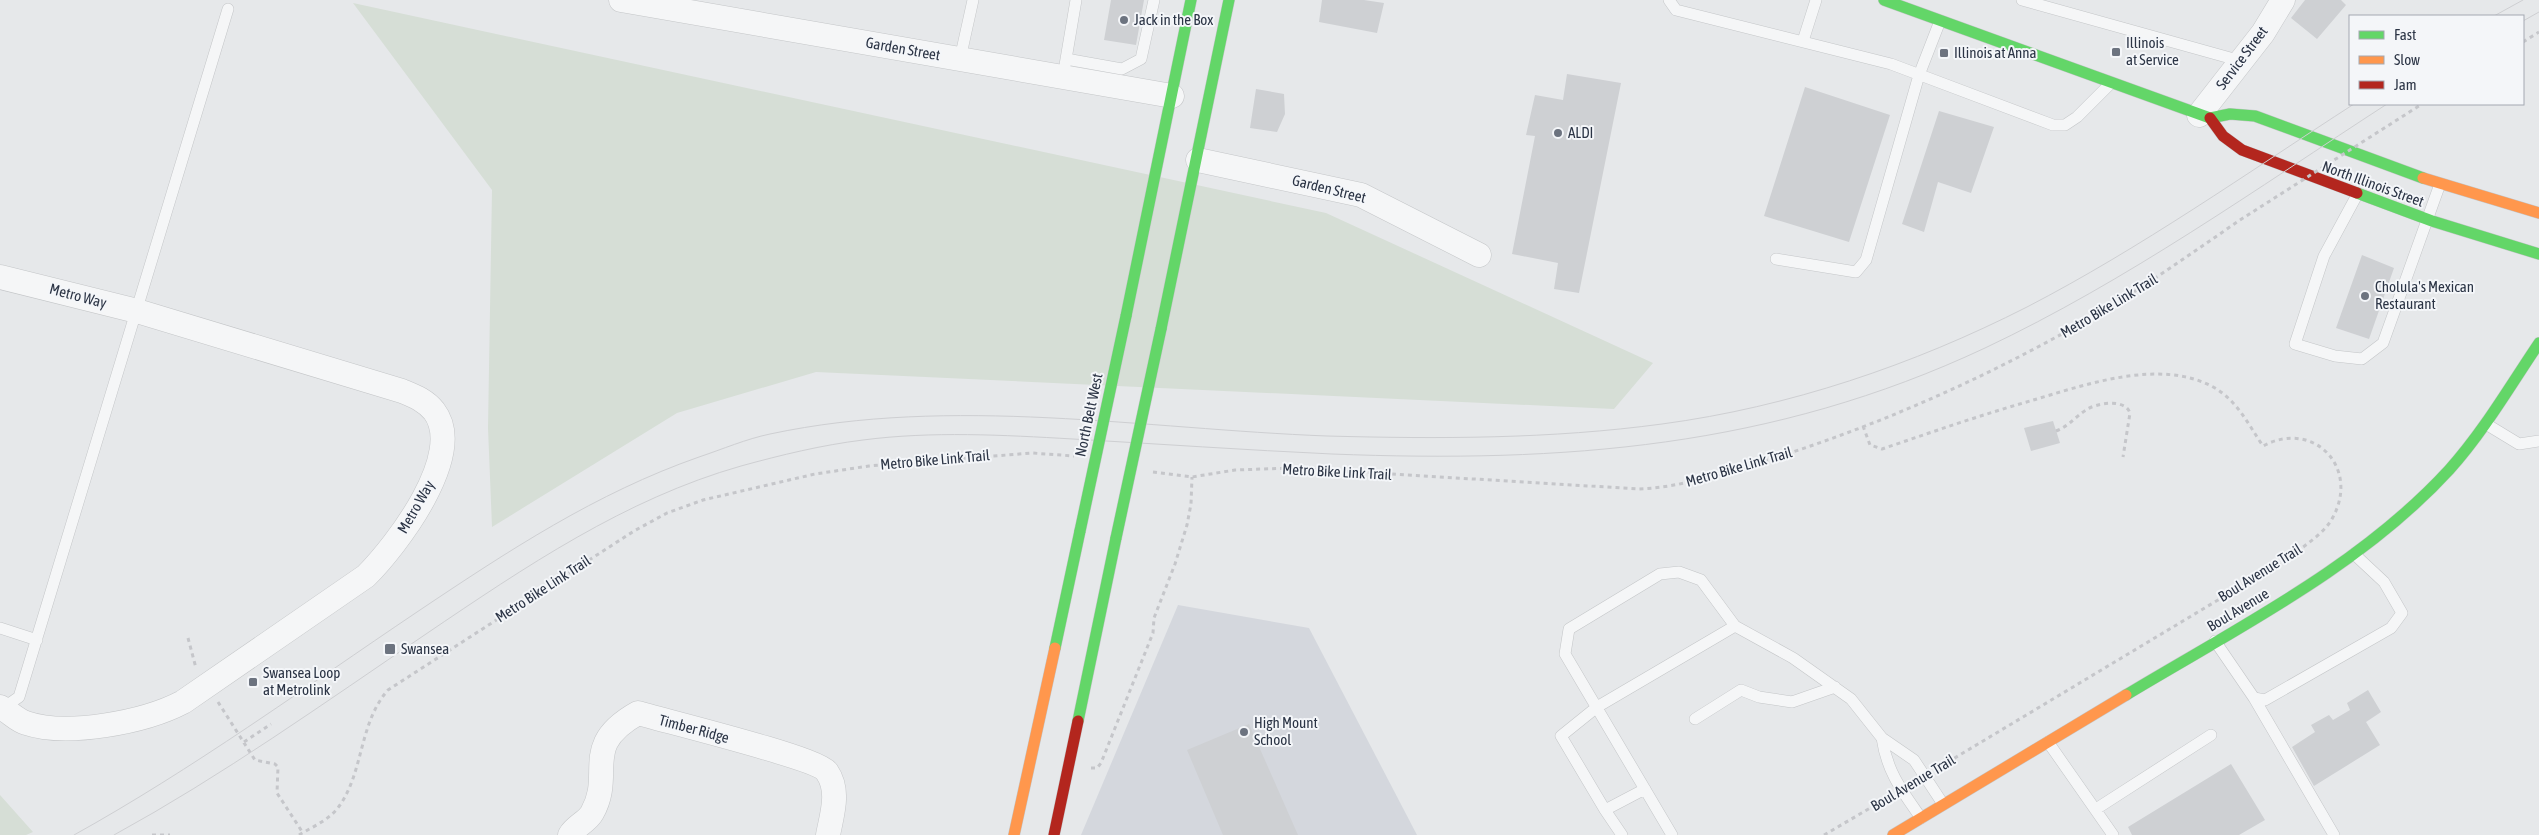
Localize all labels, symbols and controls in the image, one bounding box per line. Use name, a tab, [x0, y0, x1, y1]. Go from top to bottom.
place label: Jack in the Box	[1134, 11, 1213, 28]
marker: Jack in the Box	[1118, 14, 1130, 26]
legend	[2349, 15, 2524, 105]
street label: Service Street	[2212, 23, 2271, 93]
text: Fast	[2394, 26, 2416, 43]
street label: Garden Street	[864, 34, 942, 63]
place label: Illinois at Service	[2126, 34, 2179, 68]
place label: Illinois at Anna	[1954, 44, 2037, 61]
marker: Illinois at Service	[2110, 46, 2122, 58]
marker: Illinois at Anna	[1938, 47, 1950, 59]
text: Slow	[2394, 51, 2420, 68]
text: Jam	[2394, 76, 2417, 93]
place label: ALDI	[1568, 124, 1593, 141]
marker: ALDI	[1552, 127, 1564, 139]
street label: North Illinois Street	[2320, 157, 2426, 210]
street label: Garden Street	[1290, 171, 1368, 206]
street label: Metro Bike Link Trail	[2057, 270, 2160, 341]
place label: Cholula's Mexican Restaurant	[2375, 278, 2474, 312]
street label: Metro Way	[48, 280, 108, 311]
marker: Cholula's Mexican Restaurant	[2359, 290, 2371, 302]
street label: North Belt West	[1071, 372, 1106, 458]
street label: Metro Bike Link Trail	[1684, 443, 1794, 490]
street label: Metro Bike Link Trail	[880, 446, 990, 473]
street label: Metro Bike Link Trail	[1282, 460, 1392, 483]
street label: Metro Way	[394, 477, 438, 536]
street label: Boul Avenue Trail	[2215, 540, 2305, 605]
street label: Metro Bike Link Trail	[492, 552, 593, 626]
street label: Boul Avenue	[2204, 584, 2272, 635]
place label: Swansea	[401, 640, 449, 657]
marker: Swansea	[383, 642, 397, 656]
place label: Swansea Loop at Metrolink	[263, 664, 340, 698]
marker: Swansea Loop at Metrolink	[247, 676, 259, 688]
street label: Timber Ridge	[657, 711, 731, 746]
place label: High Mount School	[1254, 714, 1318, 748]
marker: High Mount School	[1238, 726, 1250, 738]
street label: Boul Avenue Trail	[1868, 751, 1958, 814]

